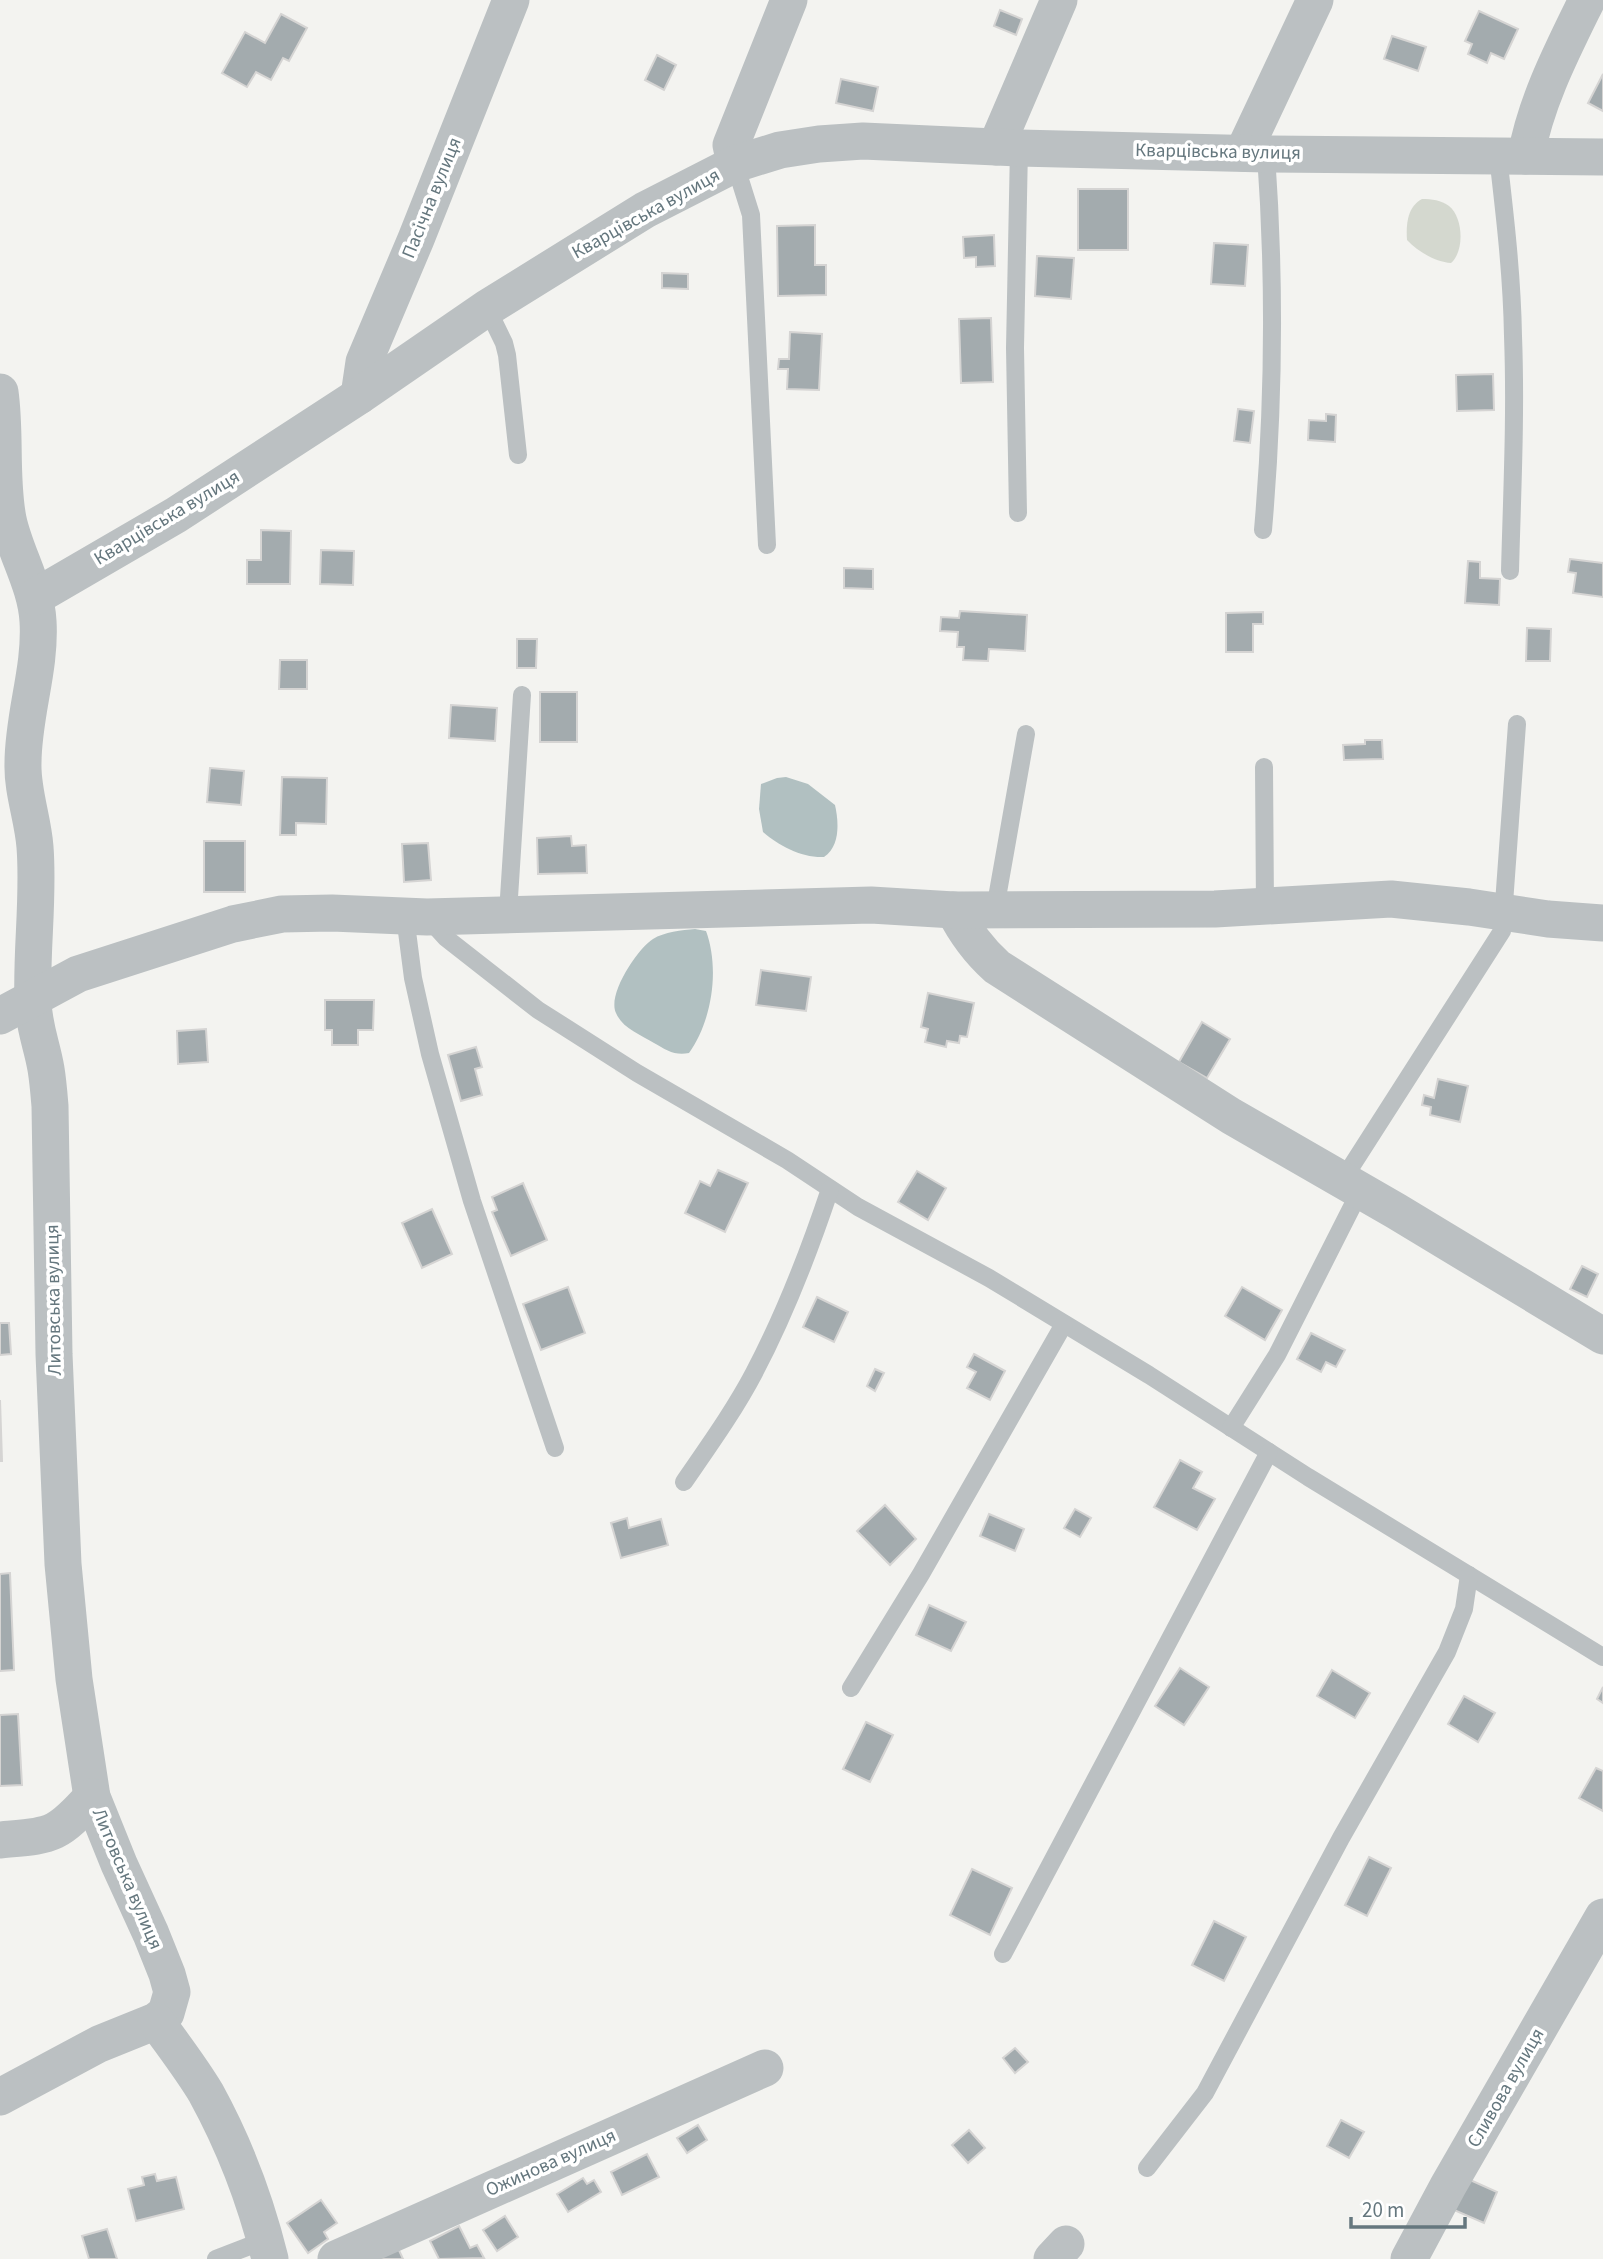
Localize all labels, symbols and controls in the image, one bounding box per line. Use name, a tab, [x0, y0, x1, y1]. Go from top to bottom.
street label: Пасічна вулиця	[395, 133, 469, 263]
street label: Кварцівська вулиця	[1135, 137, 1301, 167]
street label: Кварцівська вулиця	[567, 162, 725, 266]
street label: Кварцівська вулиця	[89, 464, 245, 572]
street label: Литовська вулиця	[39, 1224, 69, 1376]
street label: Литовська вулиця	[85, 1804, 169, 1954]
street label: Сливова вулиця	[1461, 2023, 1551, 2153]
street label: Ожинова вулиця	[482, 2122, 620, 2204]
scale bar	[1351, 2186, 1465, 2230]
text: 20 m	[1362, 2195, 1404, 2225]

